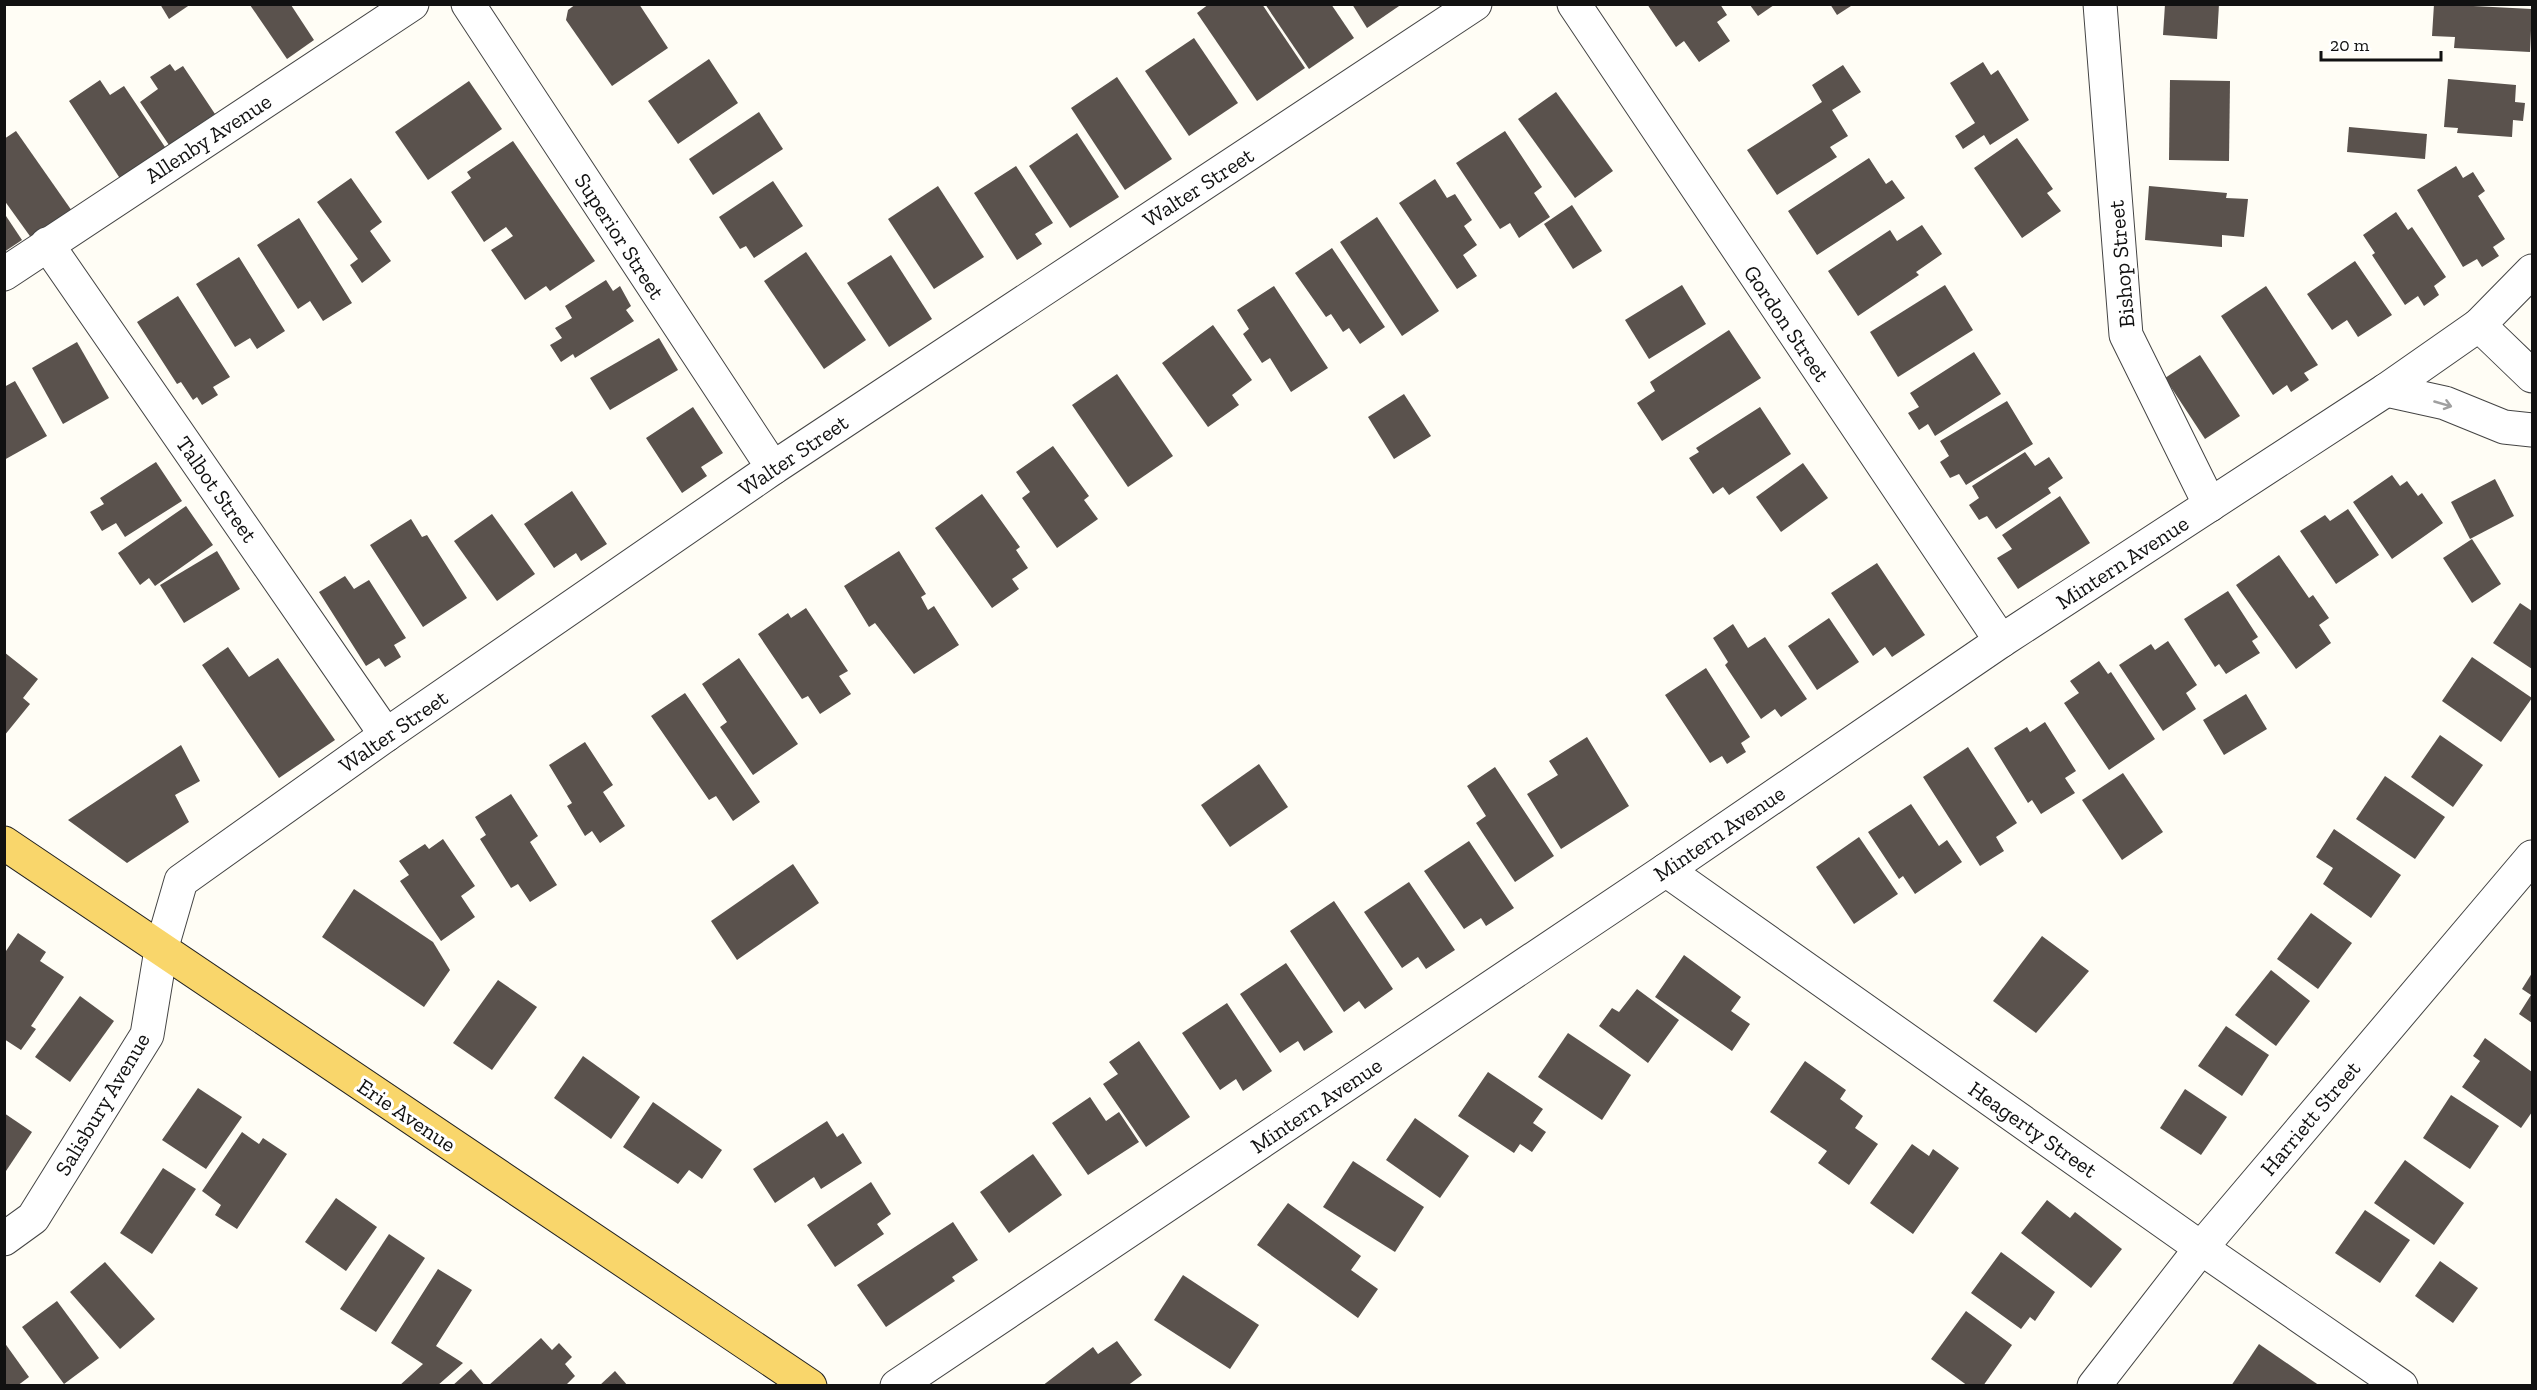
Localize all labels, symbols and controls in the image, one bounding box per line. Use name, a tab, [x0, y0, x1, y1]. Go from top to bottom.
scale bar	[2321, 24, 2441, 62]
text: 20 m	[2330, 34, 2370, 56]
street label: Allenby Avenue	[140, 88, 276, 189]
street label: Walter Street	[1138, 141, 1259, 233]
street label: Superior Street	[569, 168, 671, 305]
street label: Bishop Street	[2102, 198, 2141, 329]
street label: Gordon Street	[1738, 260, 1836, 387]
one-way arrow	[2433, 399, 2452, 410]
street label: Walter Street	[733, 408, 854, 502]
street label: Talbot Street	[170, 431, 264, 548]
street label: Mintern Avenue	[2051, 510, 2194, 615]
street label: Walter Street	[334, 684, 453, 779]
street label: Mintern Avenue	[1648, 780, 1790, 887]
street label: Salisbury Avenue	[49, 1028, 156, 1181]
street label: Mintern Avenue	[1245, 1052, 1387, 1159]
street label: Harriett Street	[2255, 1055, 2367, 1181]
street label: Erie Avenue	[352, 1073, 461, 1158]
street label: Heagerty Street	[1963, 1075, 2103, 1184]

